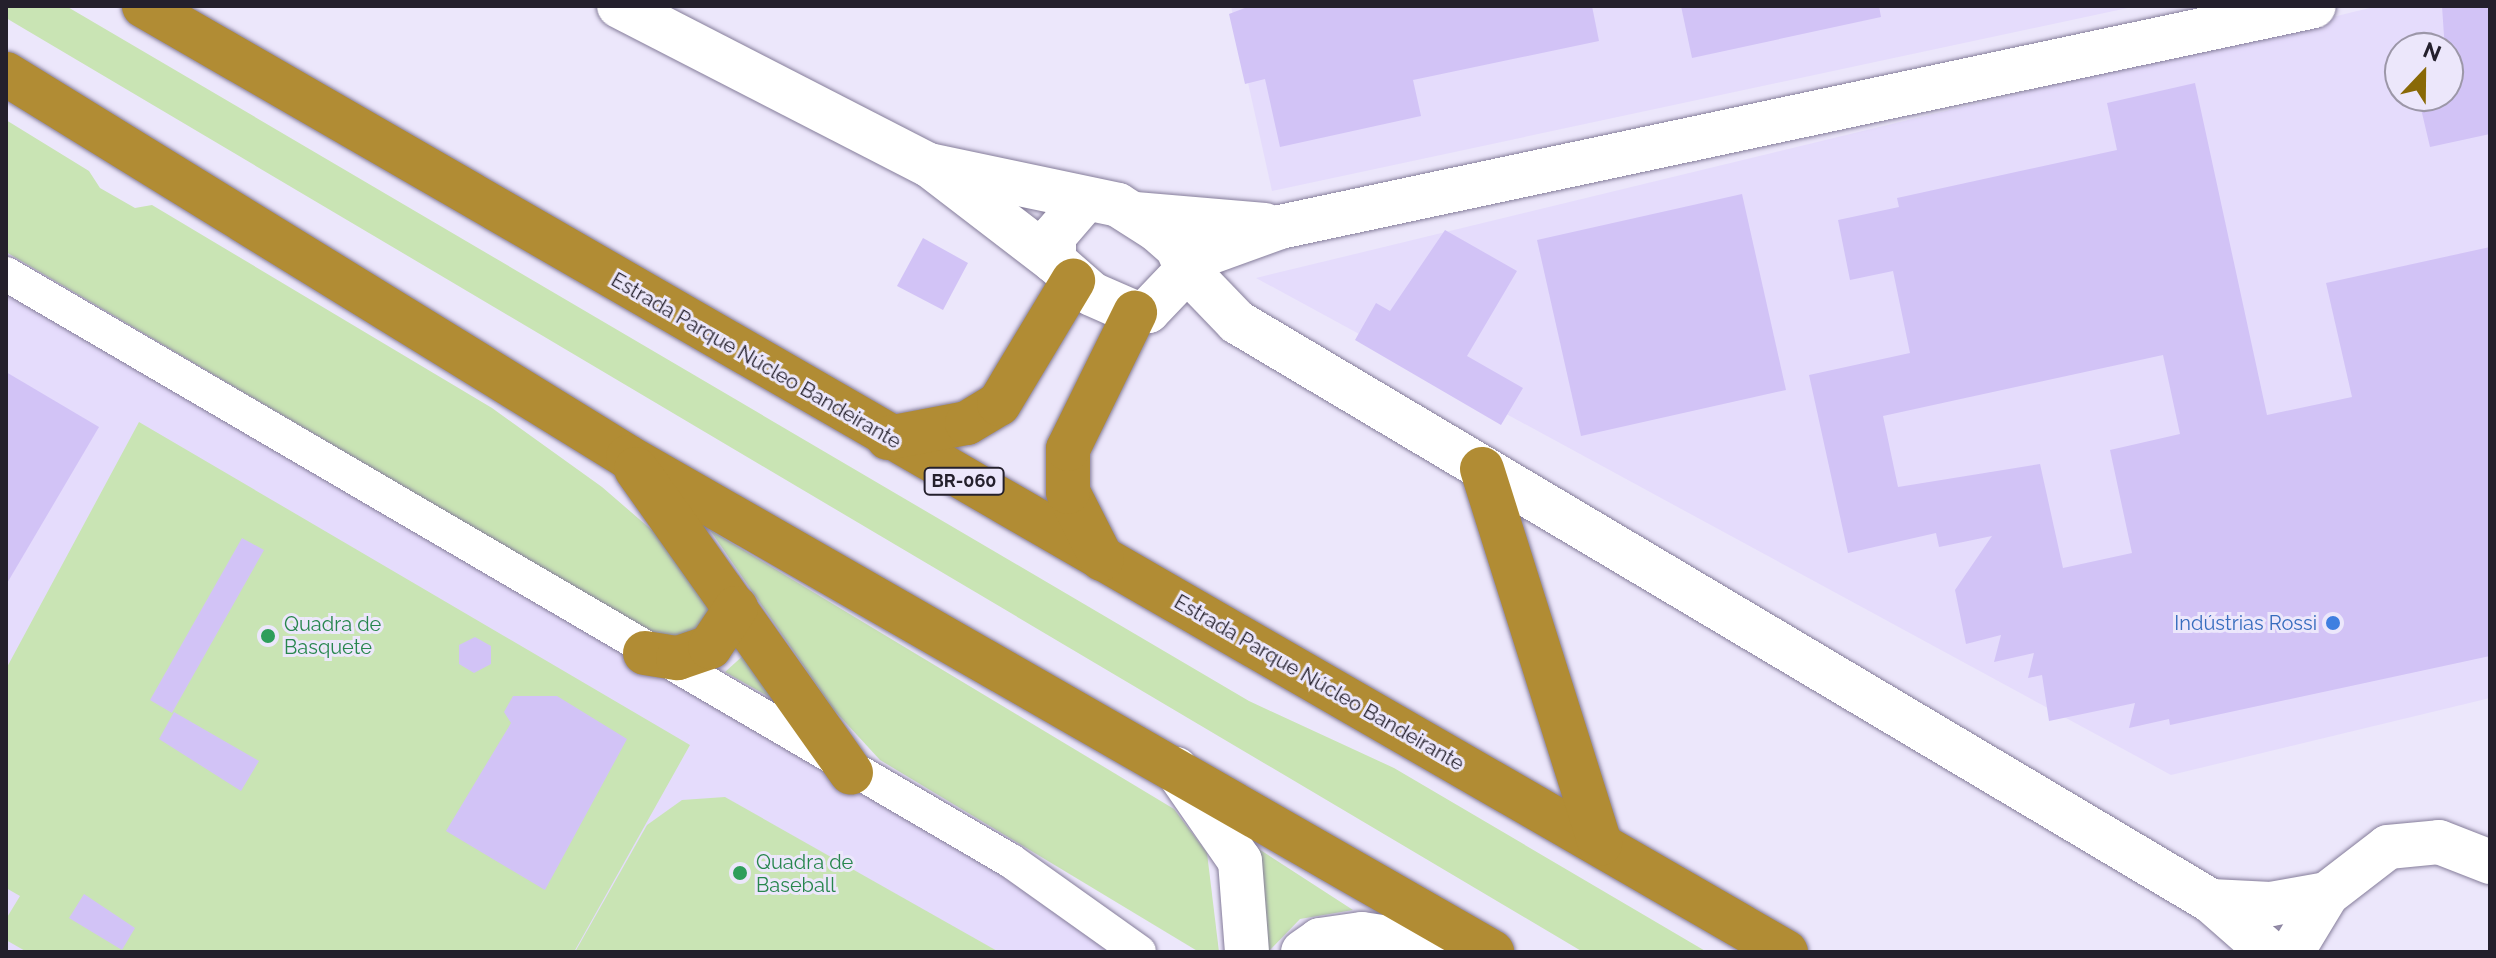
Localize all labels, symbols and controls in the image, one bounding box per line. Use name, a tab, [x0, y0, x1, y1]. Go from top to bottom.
north arrow	[2384, 32, 2464, 112]
text: N	[2420, 36, 2445, 67]
street label: Estrada Parque Núcleo Bandeirante	[607, 268, 905, 454]
road number: BR-060	[922, 467, 1006, 495]
street label: Estrada Parque Núcleo Bandeirante	[1170, 590, 1468, 776]
place label: Indústrias Rossi	[2174, 611, 2317, 635]
place label: Quadra de Basquete	[284, 612, 381, 659]
marker: Indústrias Rossi	[2324, 614, 2342, 632]
marker: Quadra de Basquete	[259, 627, 277, 645]
place label: Quadra de Baseball	[756, 850, 853, 897]
marker: Quadra de Baseball	[731, 864, 749, 882]

